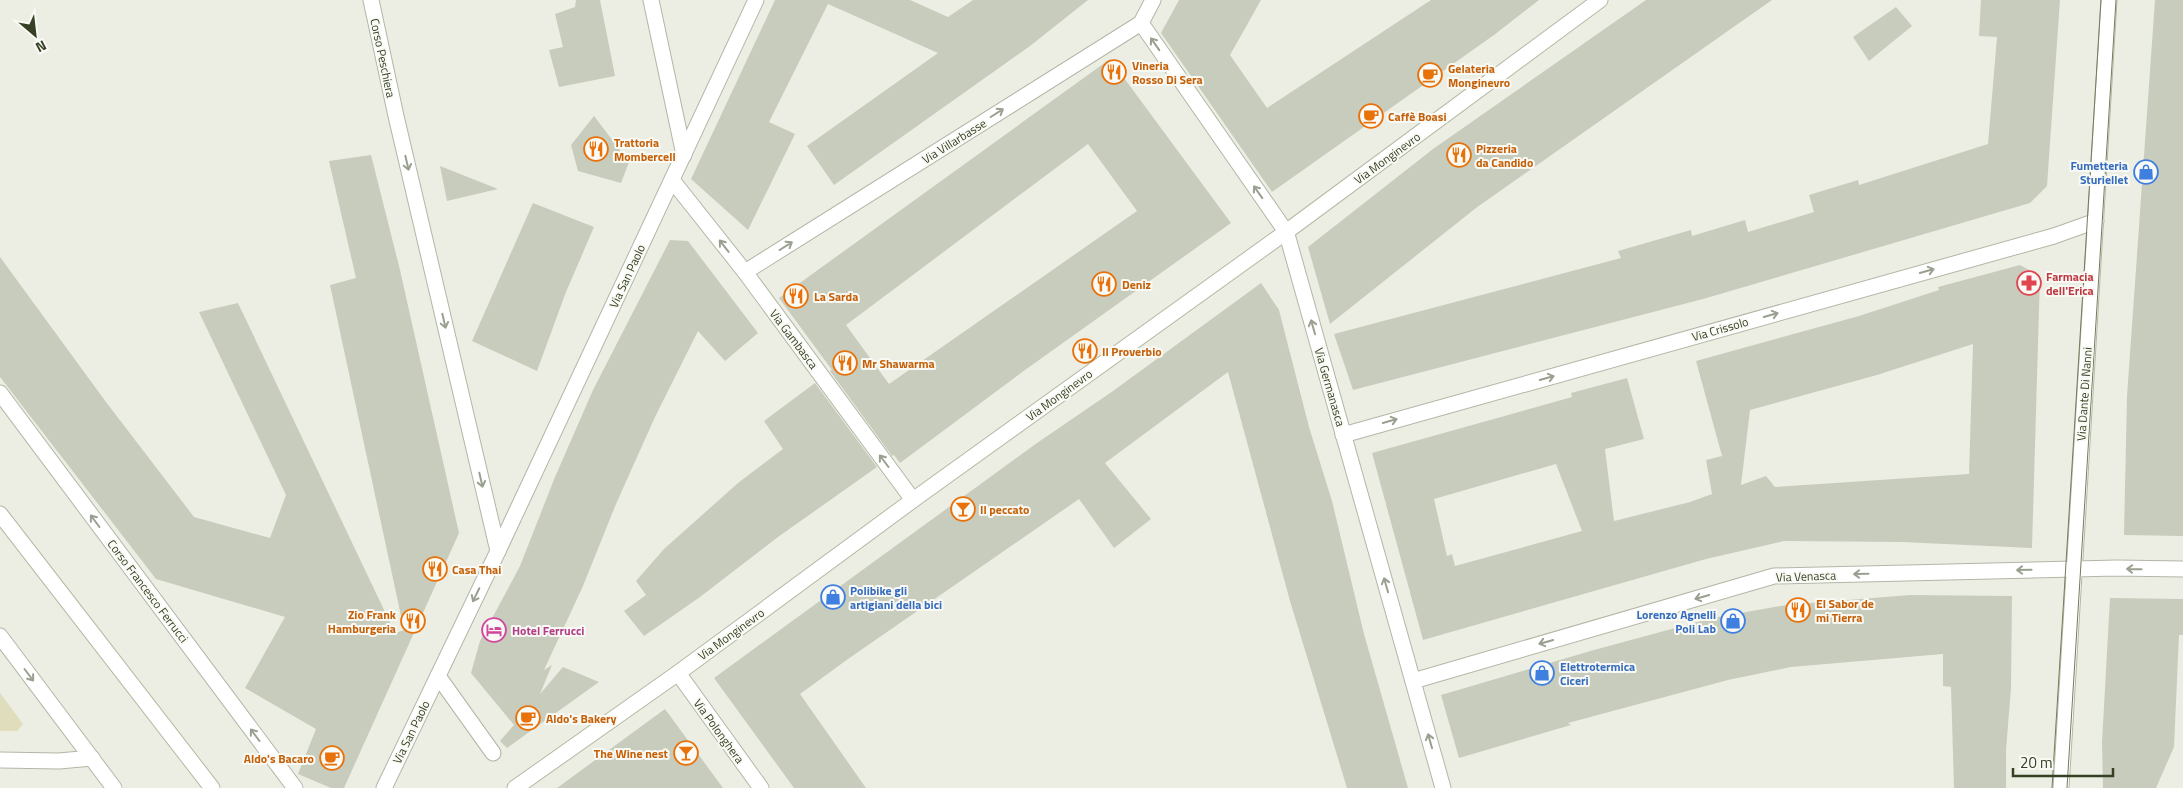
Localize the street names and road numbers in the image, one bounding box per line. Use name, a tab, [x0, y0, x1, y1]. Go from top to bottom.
street label: Corso Peschiera	[365, 17, 401, 99]
street label: Via Villarbasse	[918, 114, 990, 168]
street label: Via Monginevro	[1350, 127, 1424, 189]
street label: Via San Paolo	[604, 241, 650, 311]
street label: Via Gambasca	[765, 305, 823, 373]
street label: Via Crissolo	[1689, 312, 1751, 346]
street label: Via Germanasca	[1310, 345, 1350, 429]
street label: Via Dante Di Nanni	[2071, 346, 2097, 442]
street label: Via Monginevro	[1022, 364, 1096, 426]
street label: Corso Francesco Ferrucci	[103, 535, 193, 647]
street label: Via Venasca	[1776, 565, 1836, 587]
street label: Via Monginevro	[694, 603, 768, 665]
street label: Via Polonghera	[689, 695, 749, 767]
street label: Via San Paolo	[387, 697, 435, 767]

